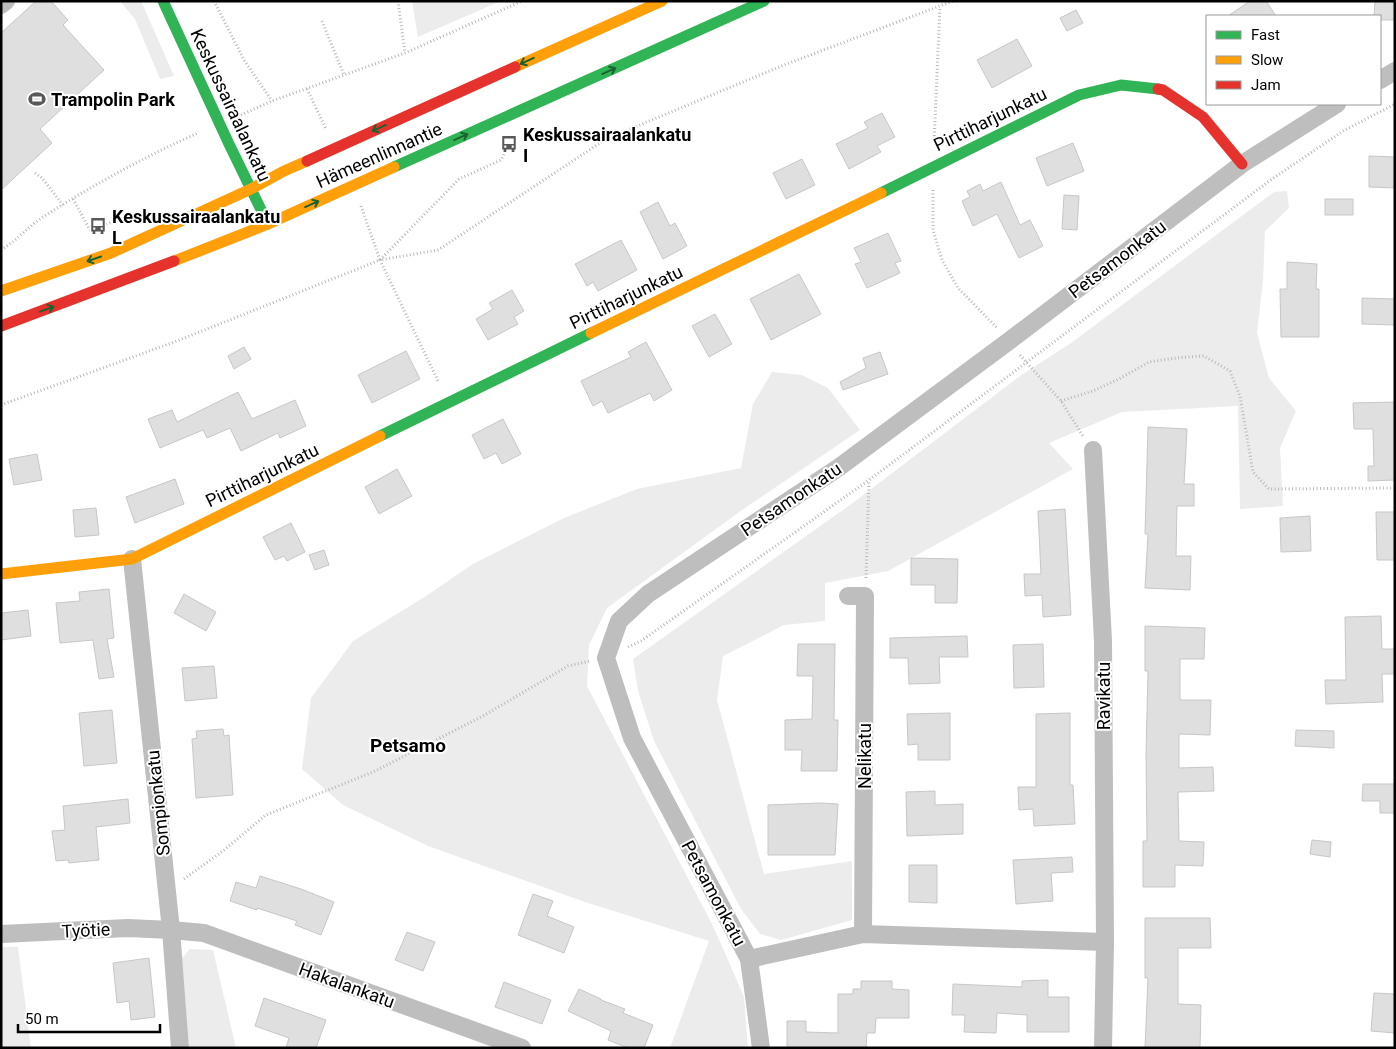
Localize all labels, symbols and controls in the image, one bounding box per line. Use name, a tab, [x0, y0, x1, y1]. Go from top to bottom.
legend	[1206, 15, 1381, 105]
street label: Keskussairaalankatu	[186, 25, 276, 185]
text: Fast	[1251, 26, 1280, 44]
text: Slow	[1251, 51, 1283, 69]
one-way arrow	[520, 57, 535, 66]
one-way arrow	[601, 65, 616, 75]
text: Jam	[1251, 76, 1281, 94]
street label: Pirttiharjunkatu	[930, 83, 1050, 155]
sports icon: Trampolin Park	[27, 89, 47, 109]
place label: Trampolin Park	[51, 89, 175, 110]
street label: Hämeenlinnantie	[313, 118, 445, 192]
one-way arrow	[372, 124, 387, 133]
place label: Keskussairaalankatu I	[523, 124, 691, 166]
one-way arrow	[453, 132, 468, 142]
bus stop icon: Keskussairaalankatu I	[499, 134, 519, 154]
one-way arrow	[304, 199, 319, 209]
place label: Keskussairaalankatu L	[112, 206, 280, 248]
bus stop icon: Keskussairaalankatu L	[88, 216, 108, 236]
street label: Petsamonkatu	[1064, 216, 1170, 302]
one-way arrow	[87, 254, 103, 264]
street label: Pirttiharjunkatu	[566, 261, 686, 333]
one-way arrow	[39, 304, 54, 313]
street label: Pirttiharjunkatu	[202, 439, 322, 511]
street label: Petsamonkatu	[737, 458, 845, 540]
street label: Ravikatu	[1093, 662, 1114, 730]
street label: Nelikatu	[854, 723, 875, 789]
district label: Petsamo	[370, 734, 446, 757]
street label: Sompionkatu	[142, 749, 174, 857]
street label: Petsamonkatu	[677, 837, 751, 949]
street label: Työtie	[61, 918, 111, 942]
street label: Hakalankatu	[296, 958, 398, 1012]
scale bar	[18, 1002, 160, 1034]
text: 50 m	[25, 1010, 59, 1028]

